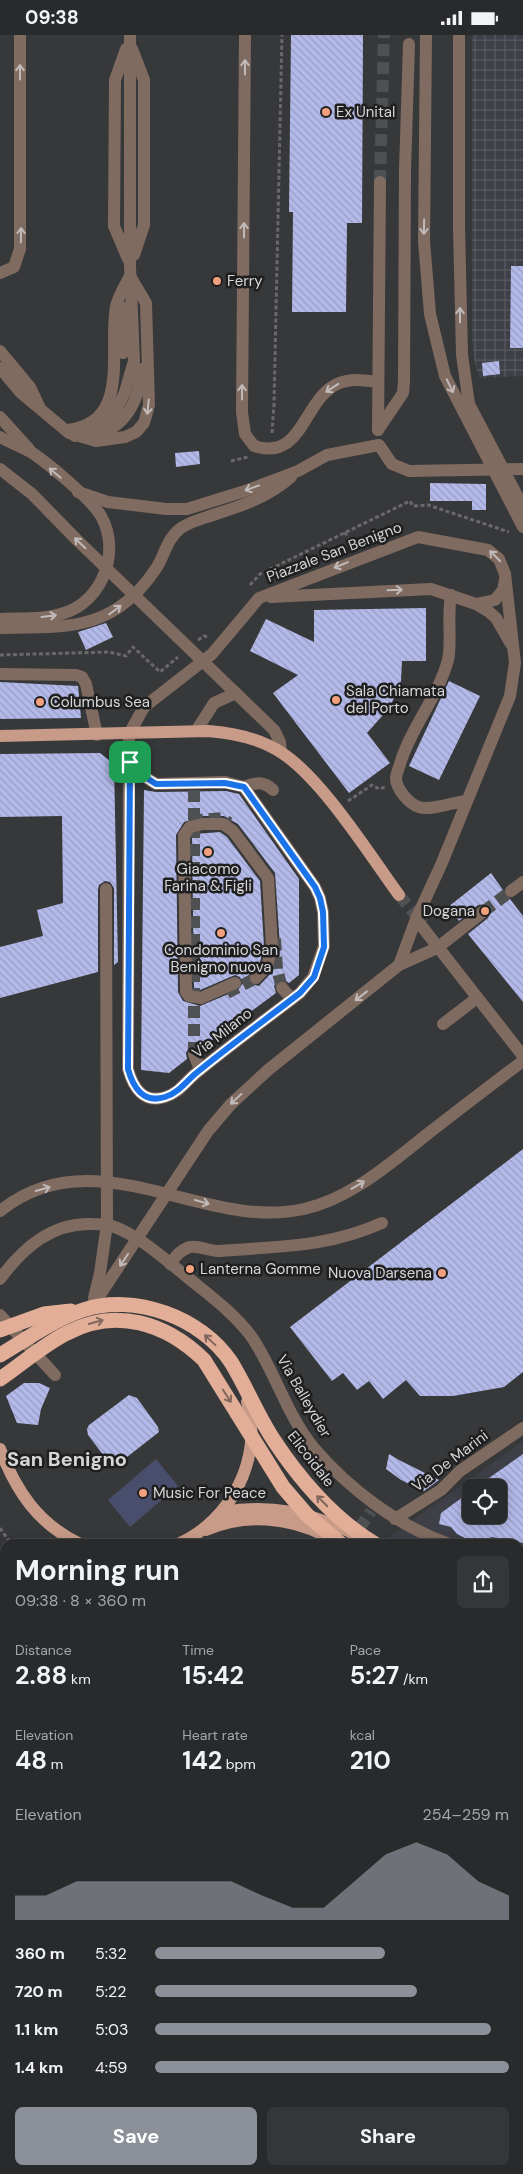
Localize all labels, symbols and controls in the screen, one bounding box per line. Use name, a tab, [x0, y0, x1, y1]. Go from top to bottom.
text: 09:38	[25, 5, 79, 30]
one-way arrow	[240, 60, 250, 76]
one-way arrow	[15, 64, 25, 80]
place label: Ex Unital	[336, 102, 395, 122]
marker: Ex Unital	[320, 106, 332, 118]
one-way arrow	[419, 218, 429, 235]
one-way arrow	[239, 222, 249, 238]
one-way arrow	[16, 227, 26, 243]
place label: Ferry	[227, 271, 263, 291]
marker: Ferry	[211, 275, 223, 287]
one-way arrow	[455, 307, 465, 323]
one-way arrow	[446, 378, 455, 393]
one-way arrow	[325, 384, 339, 394]
one-way arrow	[238, 385, 247, 401]
one-way arrow	[143, 399, 153, 415]
one-way arrow	[49, 467, 62, 478]
one-way arrow	[245, 484, 261, 493]
street label: Piazzale San Benigno	[264, 517, 405, 587]
one-way arrow	[74, 537, 86, 549]
one-way arrow	[489, 550, 501, 562]
one-way arrow	[334, 561, 349, 570]
one-way arrow	[387, 586, 403, 595]
one-way arrow	[108, 604, 121, 615]
one-way arrow	[40, 611, 56, 621]
place label: Sala Chiamata del Porto	[346, 681, 445, 718]
place label: Columbus Sea	[50, 692, 150, 712]
marker: Sala Chiamata del Porto	[330, 694, 342, 706]
marker: Columbus Sea	[34, 696, 46, 708]
pin	[109, 741, 151, 783]
icon: arrive	[116, 748, 144, 776]
marker: Giacomo Farina & Figli	[202, 846, 214, 858]
place label: Giacomo Farina & Figli	[164, 859, 252, 896]
place label: Dogana	[423, 901, 475, 921]
marker: Dogana	[479, 905, 491, 917]
marker: Condominio San Benigno nuova	[215, 927, 227, 939]
place label: Condominio San Benigno nuova	[164, 940, 278, 977]
one-way arrow	[354, 991, 368, 1001]
street label: Via Milano	[188, 1003, 256, 1063]
one-way arrow	[229, 1093, 242, 1105]
one-way arrow	[350, 1180, 364, 1190]
one-way arrow	[35, 1184, 51, 1194]
one-way arrow	[194, 1198, 210, 1207]
one-way arrow	[118, 1253, 129, 1267]
place label: Lanterna Gomme	[200, 1259, 321, 1279]
marker: Lanterna Gomme	[184, 1263, 196, 1275]
place label: Nuova Darsena	[328, 1263, 432, 1283]
marker: Nuova Darsena	[436, 1267, 448, 1279]
one-way arrow	[88, 1317, 104, 1327]
one-way arrow	[203, 1334, 216, 1346]
street label: Via Balleydier	[272, 1351, 336, 1441]
one-way arrow	[222, 1388, 232, 1402]
street label: Via De Marini	[408, 1426, 492, 1496]
street label: Elicoidale	[283, 1427, 339, 1491]
district label: San Benigno	[7, 1446, 127, 1472]
map controls	[462, 1479, 507, 1524]
button: locate	[462, 1479, 507, 1524]
place label: Music For Peace	[153, 1483, 266, 1503]
marker: Music For Peace	[137, 1487, 149, 1499]
one-way arrow	[316, 1495, 328, 1507]
text: Morning run	[15, 1552, 180, 1589]
button: share	[457, 1556, 509, 1608]
text: 09:38 · 8 × 360 m	[15, 1590, 146, 1611]
text: Distance	[15, 1641, 72, 1659]
text: Time	[182, 1641, 214, 1659]
text: Pace	[350, 1641, 381, 1659]
text: 2.88	[15, 1659, 67, 1692]
text: 15:42	[182, 1659, 244, 1692]
text: 5:27	[350, 1659, 399, 1692]
text: km	[67, 1670, 91, 1688]
text: /km	[399, 1670, 428, 1688]
text: Elevation	[15, 1726, 73, 1744]
text: Heart rate	[182, 1726, 248, 1744]
text: kcal	[350, 1726, 375, 1744]
text: 48	[15, 1744, 47, 1777]
text: 142	[182, 1744, 222, 1777]
text: 210	[350, 1744, 391, 1777]
text: m	[47, 1755, 63, 1773]
text: bpm	[222, 1755, 256, 1773]
text: Elevation	[15, 1804, 82, 1825]
text: 254–259 m	[423, 1804, 509, 1825]
text: 360 m	[15, 1943, 65, 1964]
text: 5:32	[95, 1943, 127, 1964]
text: 720 m	[15, 1981, 63, 2002]
text: 5:22	[95, 1981, 126, 2002]
text: 1.1 km	[15, 2019, 58, 2040]
text: 5:03	[95, 2019, 128, 2040]
text: 1.4 km	[15, 2057, 63, 2078]
text: 4:59	[95, 2057, 127, 2078]
button: Save	[15, 2107, 257, 2165]
button: Share	[267, 2107, 509, 2165]

